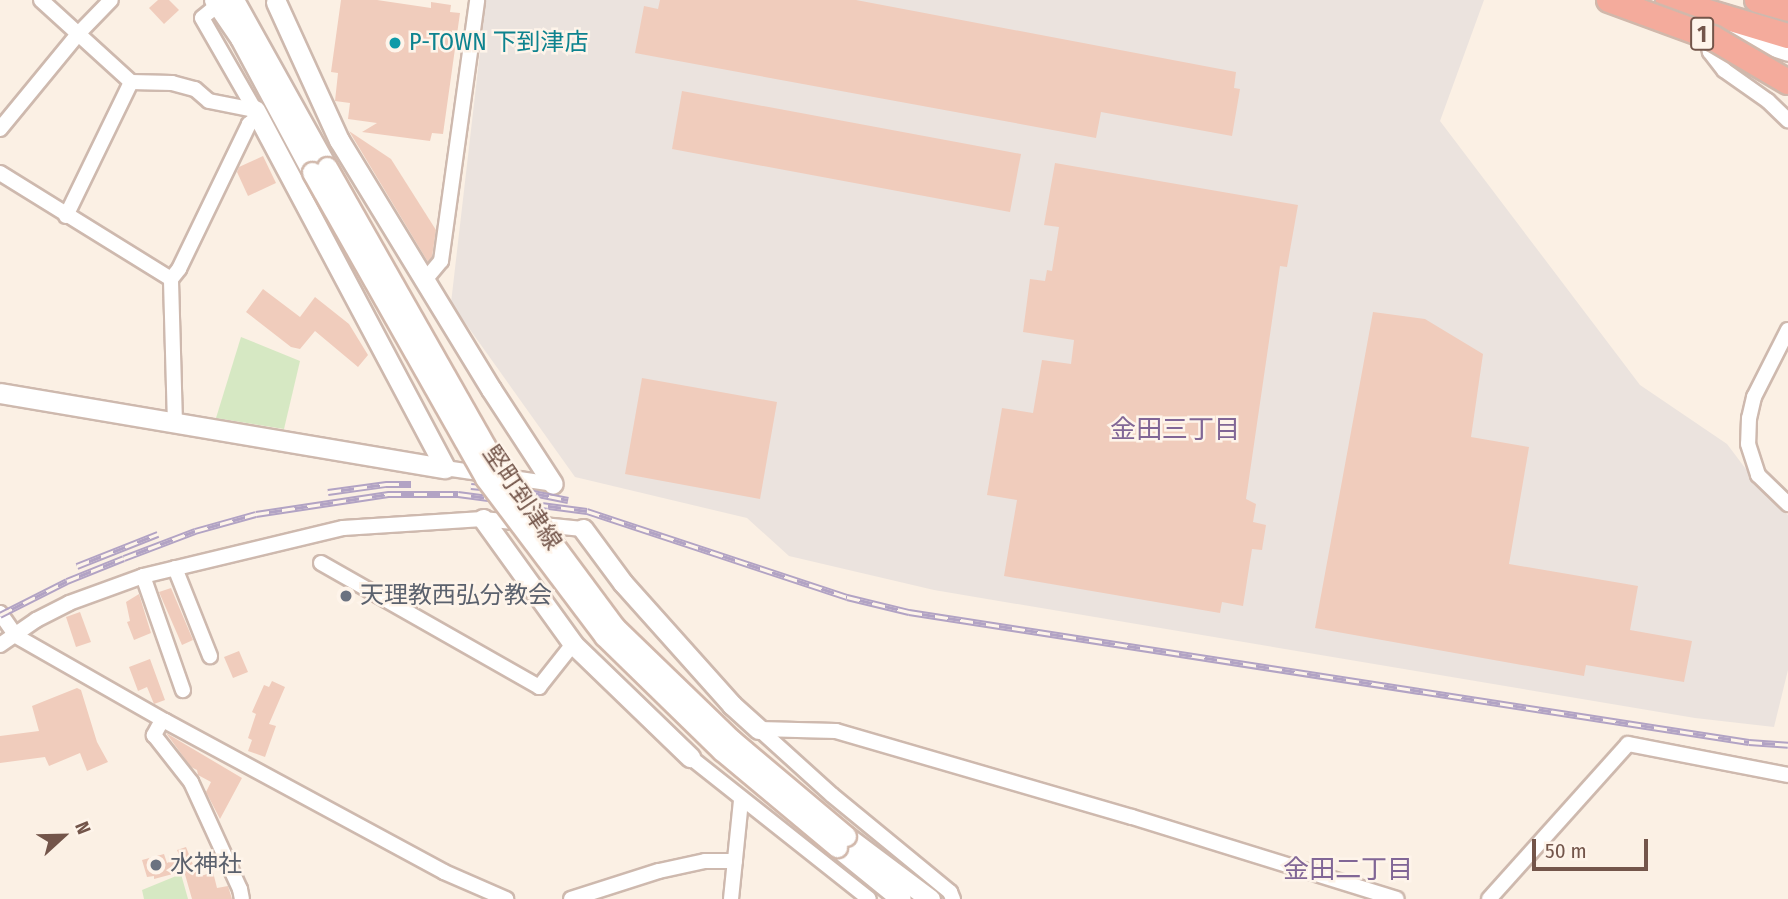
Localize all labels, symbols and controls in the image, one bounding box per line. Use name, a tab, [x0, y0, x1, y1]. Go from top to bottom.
road number: 1	[1690, 14, 1714, 54]
place label: P-TOWN 下到津店	[409, 29, 588, 57]
marker: P-TOWN 下到津店	[387, 35, 403, 51]
district label: 金田三丁目	[1110, 414, 1240, 446]
street label: 堅町到津線	[477, 440, 567, 556]
place label: 天理教西弘分教会	[360, 582, 552, 610]
marker: 天理教西弘分教会	[338, 588, 354, 604]
north arrow	[28, 801, 98, 871]
text: N	[70, 818, 96, 838]
scale bar	[1536, 825, 1652, 869]
text: 50 m	[1545, 838, 1587, 864]
place label: 水神社	[170, 851, 242, 879]
district label: 金田二丁目	[1283, 854, 1413, 886]
marker: 水神社	[148, 857, 164, 873]

